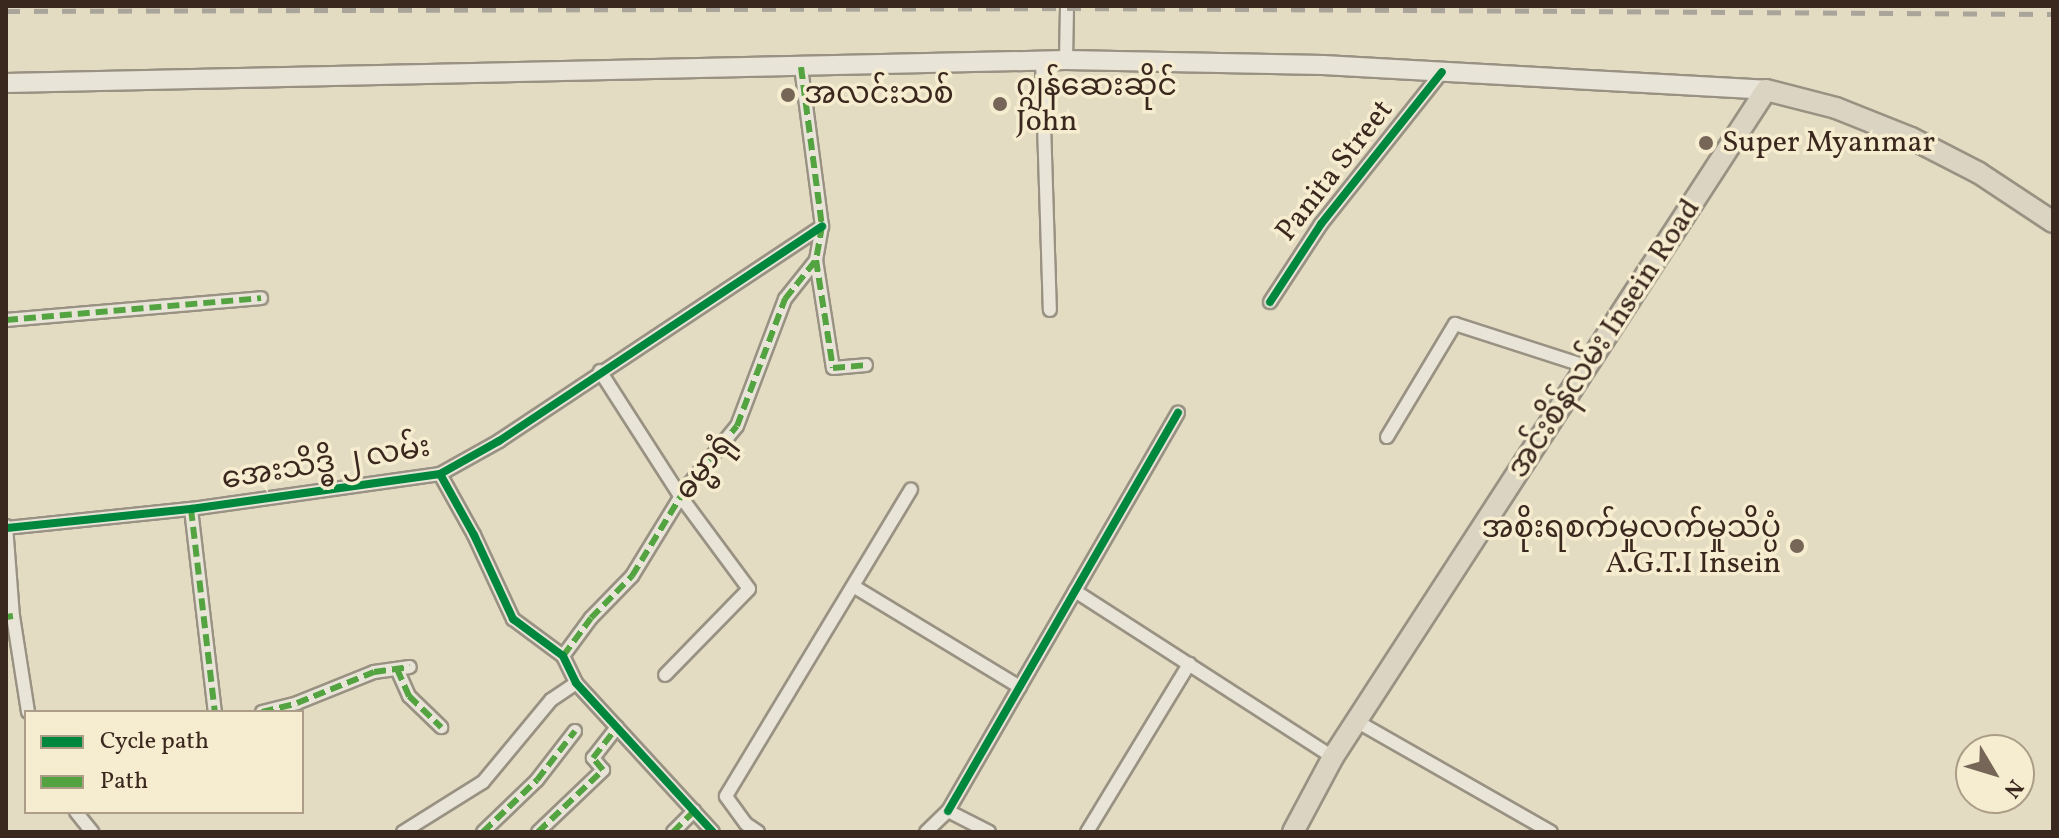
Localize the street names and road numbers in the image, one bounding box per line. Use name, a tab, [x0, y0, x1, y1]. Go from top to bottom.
street label: Panita Street	[1269, 93, 1401, 249]
street label: အင်းစိန်လမ်း Insein Road	[1501, 193, 1709, 485]
street label: ဓမ္မာရုံ	[668, 426, 742, 508]
street label: အေးသိဒ္ဓိ ၂ လမ်း	[219, 430, 433, 498]

